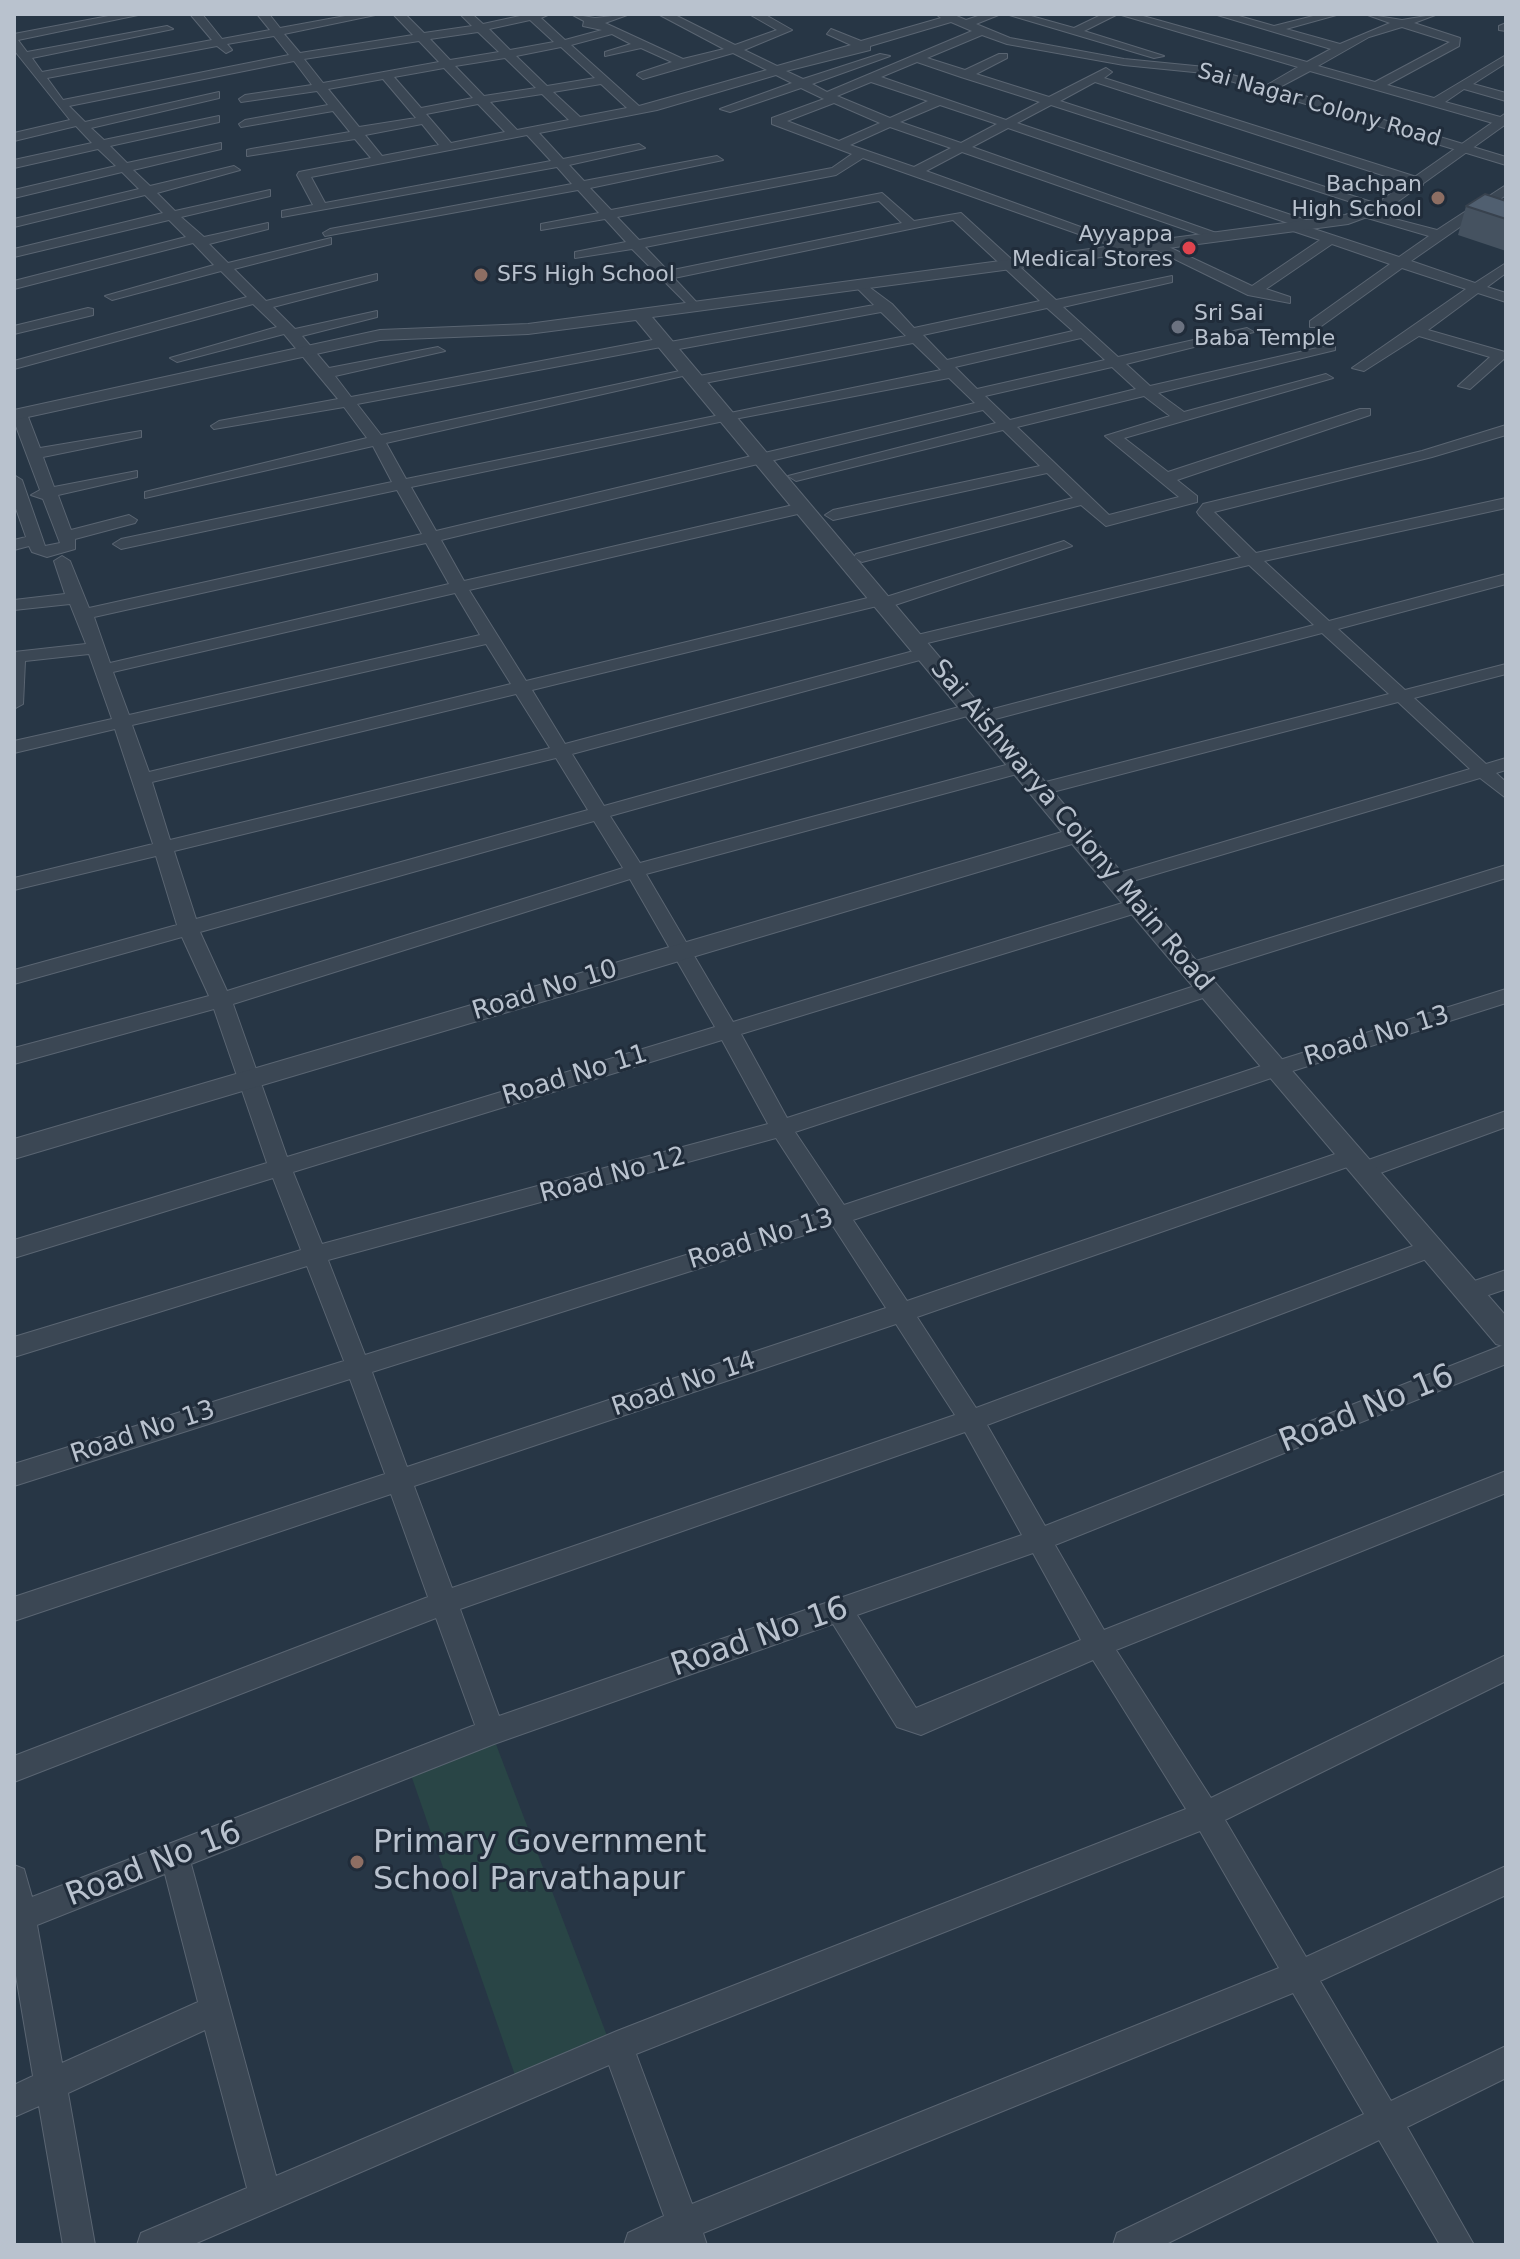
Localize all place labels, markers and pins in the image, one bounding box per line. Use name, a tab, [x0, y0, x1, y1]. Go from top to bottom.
place label: Bachpan High School	[1291, 172, 1422, 224]
marker: Bachpan High School	[1429, 189, 1447, 207]
place label: Ayyappa Medical Stores	[1012, 222, 1173, 274]
marker: Ayyappa Medical Stores	[1180, 239, 1198, 257]
place label: SFS High School	[497, 262, 675, 288]
marker: SFS High School	[472, 266, 490, 284]
place label: Sri Sai Baba Temple	[1194, 301, 1335, 352]
marker: Sri Sai Baba Temple	[1169, 318, 1187, 336]
place label: Primary Government School Parvathapur	[373, 1825, 706, 1900]
marker: Primary Government School Parvathapur	[348, 1853, 366, 1871]

